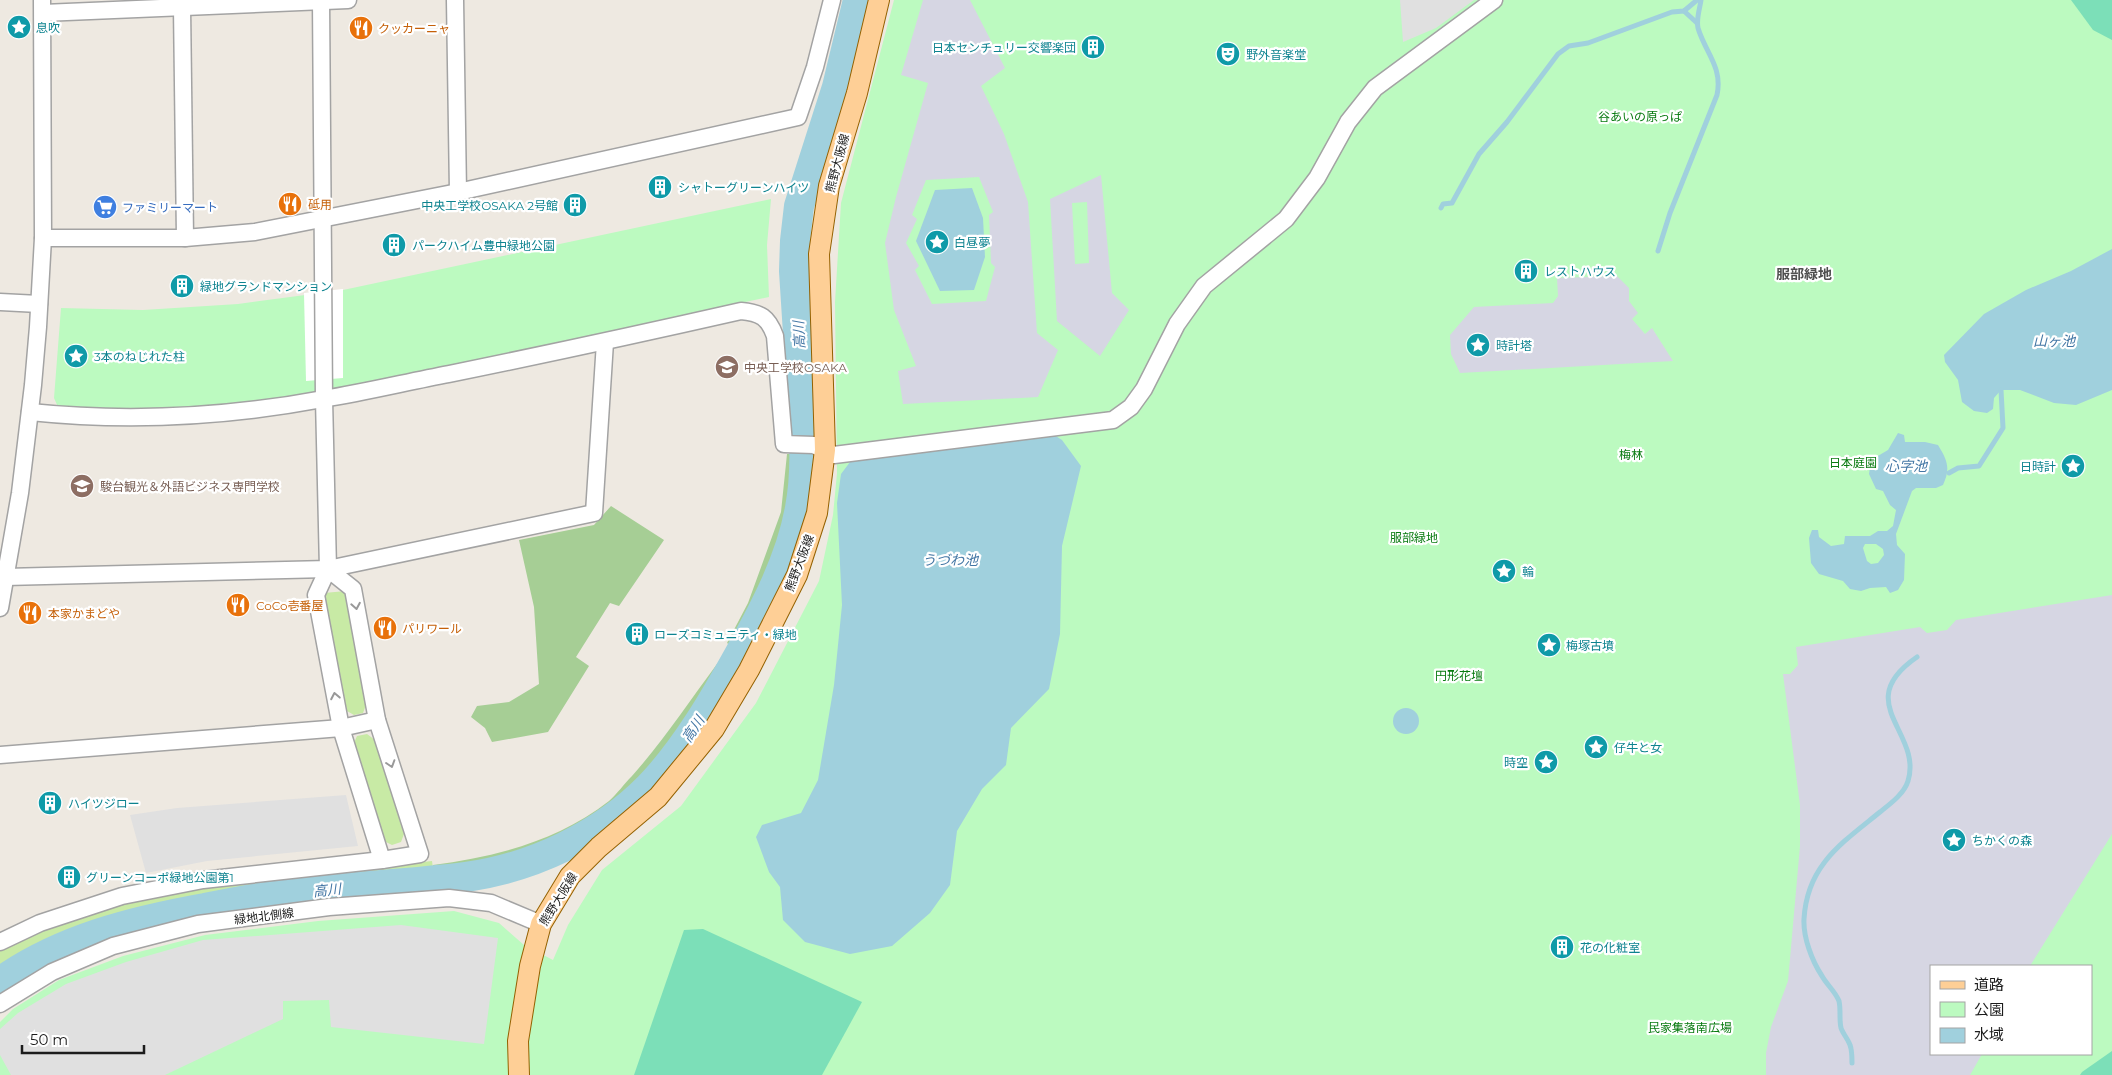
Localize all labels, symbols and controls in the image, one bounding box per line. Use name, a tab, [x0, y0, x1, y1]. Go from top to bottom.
place icon: 息吹	[6, 14, 32, 40]
restaurant icon: クッカーニャ	[348, 15, 374, 41]
place label: 息吹	[36, 20, 60, 35]
place label: クッカーニャ	[378, 21, 450, 36]
building icon: 日本センチュリー交響楽団	[1080, 34, 1106, 60]
place label: 日本センチュリー交響楽団	[932, 40, 1076, 55]
theatre icon: 野外音楽堂	[1215, 41, 1241, 67]
place label: 野外音楽堂	[1246, 47, 1306, 62]
park label: 谷あいの原っぱ	[1598, 109, 1682, 124]
street label: 熊野大阪線	[822, 132, 852, 194]
building icon: シャトーグリーンハイツ	[647, 174, 673, 200]
place label: シャトーグリーンハイツ	[678, 180, 809, 195]
restaurant icon: 砥用	[277, 191, 303, 217]
building icon: 中央工学校OSAKA 2号館	[562, 192, 588, 218]
supermarket icon: ファミリーマート	[92, 194, 118, 220]
place label: 砥用	[308, 197, 332, 212]
place label: 中央工学校OSAKA 2号館	[421, 198, 558, 213]
place label: ファミリーマート	[122, 200, 218, 215]
place icon: 白昼夢	[924, 229, 950, 255]
building icon: パークハイム豊中緑地公園	[381, 232, 407, 258]
place label: 白昼夢	[954, 235, 990, 250]
place label: パークハイム豊中緑地公園	[412, 238, 555, 253]
building icon: レストハウス	[1513, 258, 1539, 284]
place label: レストハウス	[1544, 264, 1616, 279]
district label: 服部緑地	[1776, 265, 1832, 283]
building icon: 緑地グランドマンション	[169, 273, 195, 299]
place label: 緑地グランドマンション	[200, 279, 332, 294]
water label: 高川	[789, 319, 809, 349]
place icon: 時計塔	[1465, 332, 1491, 358]
water label: 山ヶ池	[2033, 332, 2077, 350]
place label: 時計塔	[1496, 338, 1532, 353]
place icon: 3本のねじれた柱	[63, 343, 89, 369]
place label: 3本のねじれた柱	[94, 349, 185, 364]
school or university icon: 中央工学校OSAKA	[714, 354, 740, 380]
place label: 中央工学校OSAKA	[744, 360, 847, 375]
park label: 梅林	[1619, 447, 1643, 462]
place icon: 日時計	[2060, 453, 2086, 479]
park label: 日本庭園	[1829, 455, 1877, 470]
water label: 心字池	[1885, 457, 1929, 475]
place label: 日時計	[2020, 459, 2056, 474]
school or university icon: 駿台観光＆外語ビジネス専門学校	[69, 473, 95, 499]
place label: 駿台観光＆外語ビジネス専門学校	[100, 479, 280, 494]
park label: 服部緑地	[1390, 530, 1438, 545]
street label: 熊野大阪線	[781, 532, 817, 594]
water label: うづわ池	[922, 551, 980, 569]
place icon: 輪	[1491, 558, 1517, 584]
place label: 輪	[1522, 564, 1534, 579]
restaurant icon: CoCo壱番屋	[225, 592, 251, 618]
place label: CoCo壱番屋	[256, 598, 324, 613]
restaurant icon: 本家かまどや	[17, 600, 43, 626]
one-way arrow	[351, 601, 361, 610]
place label: 本家かまどや	[48, 606, 120, 621]
restaurant icon: パリワール	[372, 615, 398, 641]
place label: パリワール	[402, 621, 462, 636]
building icon: ローズコミュニティ・緑地	[624, 621, 650, 647]
place label: ローズコミュニティ・緑地	[654, 627, 797, 642]
place icon: 梅塚古墳	[1536, 632, 1562, 658]
place label: 梅塚古墳	[1566, 638, 1614, 653]
park label: 円形花壇	[1435, 668, 1483, 683]
one-way arrow	[331, 691, 341, 700]
water label: 高川	[678, 711, 709, 746]
place icon: 仔牛と女	[1583, 734, 1609, 760]
place label: 仔牛と女	[1614, 740, 1662, 755]
place icon: 時空	[1533, 749, 1559, 775]
place label: 時空	[1504, 755, 1528, 770]
one-way arrow	[385, 759, 395, 768]
building icon: ハイツジロー	[37, 790, 63, 816]
place label: ハイツジロー	[68, 796, 140, 811]
place icon: ちかくの森	[1941, 827, 1967, 853]
place label: ちかくの森	[1972, 833, 2032, 848]
building icon: グリーンコーポ緑地公園第1	[56, 864, 82, 890]
place label: グリーンコーポ緑地公園第1	[86, 870, 234, 885]
street label: 熊野大阪線	[536, 870, 580, 928]
water label: 高川	[312, 879, 344, 900]
street label: 緑地北側線	[233, 905, 295, 927]
building icon: 花の化粧室	[1549, 934, 1575, 960]
place label: 花の化粧室	[1580, 940, 1640, 955]
legend	[1930, 965, 2092, 1055]
text: 道路	[1974, 975, 2004, 994]
text: 公園	[1974, 1000, 2004, 1019]
park label: 民家集落南広場	[1648, 1020, 1732, 1035]
scale bar	[22, 1022, 145, 1054]
text: 水域	[1974, 1025, 2004, 1044]
text: 50 m	[30, 1030, 68, 1049]

